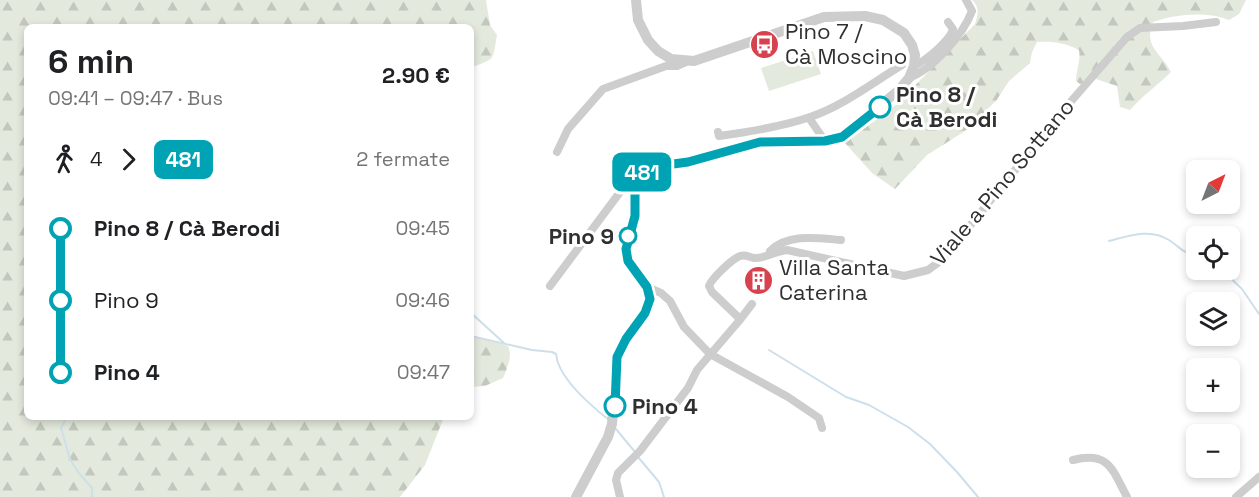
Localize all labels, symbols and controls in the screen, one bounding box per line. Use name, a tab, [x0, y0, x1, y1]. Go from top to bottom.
place label: Pino 7 / Cà Moscino	[785, 17, 907, 70]
bus stop icon: Pino 7 / Cà Moscino	[748, 28, 780, 60]
text: 6 min	[48, 41, 134, 83]
text: 2.90 €	[382, 61, 450, 89]
place label: Pino 8 / Cà Berodi	[896, 80, 997, 133]
text: 09:41 – 09:47 · Bus	[48, 85, 223, 111]
street label: Viale a Pino Sottano	[924, 93, 1080, 271]
marker: Pino 8 / Cà Berodi	[869, 96, 891, 118]
icon: walk	[48, 143, 81, 176]
icon: forward	[112, 143, 145, 176]
text: 4	[90, 146, 103, 172]
text: 481	[166, 146, 201, 173]
text: 2 fermate	[356, 146, 450, 172]
line badge: 481	[608, 152, 676, 192]
text: 481	[624, 159, 660, 186]
north arrow	[1186, 160, 1240, 214]
map controls	[1186, 160, 1240, 478]
text: Pino 8 / Cà Berodi	[94, 214, 280, 242]
text: 09:45	[395, 215, 450, 241]
place label: Pino 9	[549, 222, 614, 250]
button: locate	[1186, 226, 1240, 280]
marker: Pino 9	[619, 227, 637, 245]
place label: Villa Santa Caterina	[779, 253, 889, 306]
building icon: Villa Santa Caterina	[742, 264, 774, 296]
text: Pino 9	[94, 286, 159, 314]
text: 09:46	[395, 287, 450, 313]
button: layers	[1186, 292, 1240, 346]
text: Pino 4	[94, 358, 160, 386]
button: +	[1186, 358, 1240, 412]
text: 09:47	[397, 359, 450, 385]
place label: Pino 4	[632, 392, 698, 420]
marker: Pino 4	[604, 395, 626, 417]
button: −	[1186, 424, 1240, 478]

